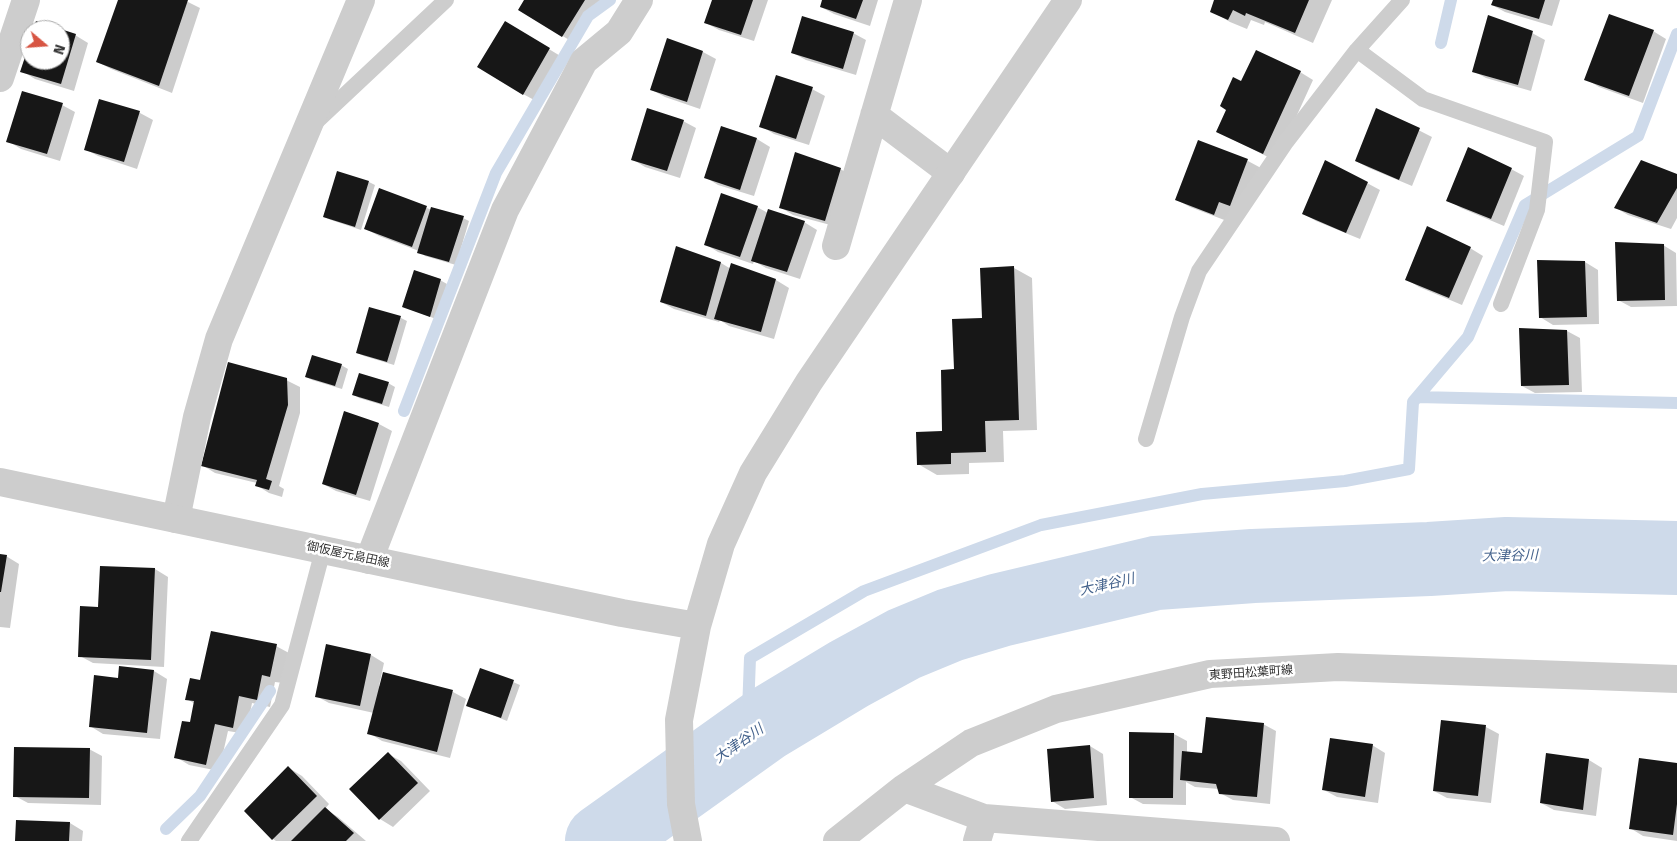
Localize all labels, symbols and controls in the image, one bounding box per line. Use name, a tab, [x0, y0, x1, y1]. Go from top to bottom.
north arrow	[20, 20, 70, 70]
text: N	[49, 42, 68, 57]
street label: 御仮屋元島田線	[305, 539, 391, 571]
water label: 大津谷川	[1482, 547, 1538, 565]
water label: 大津谷川	[1078, 571, 1136, 599]
street label: 東野田松葉町線	[1209, 663, 1293, 683]
water label: 大津谷川	[711, 721, 767, 767]

